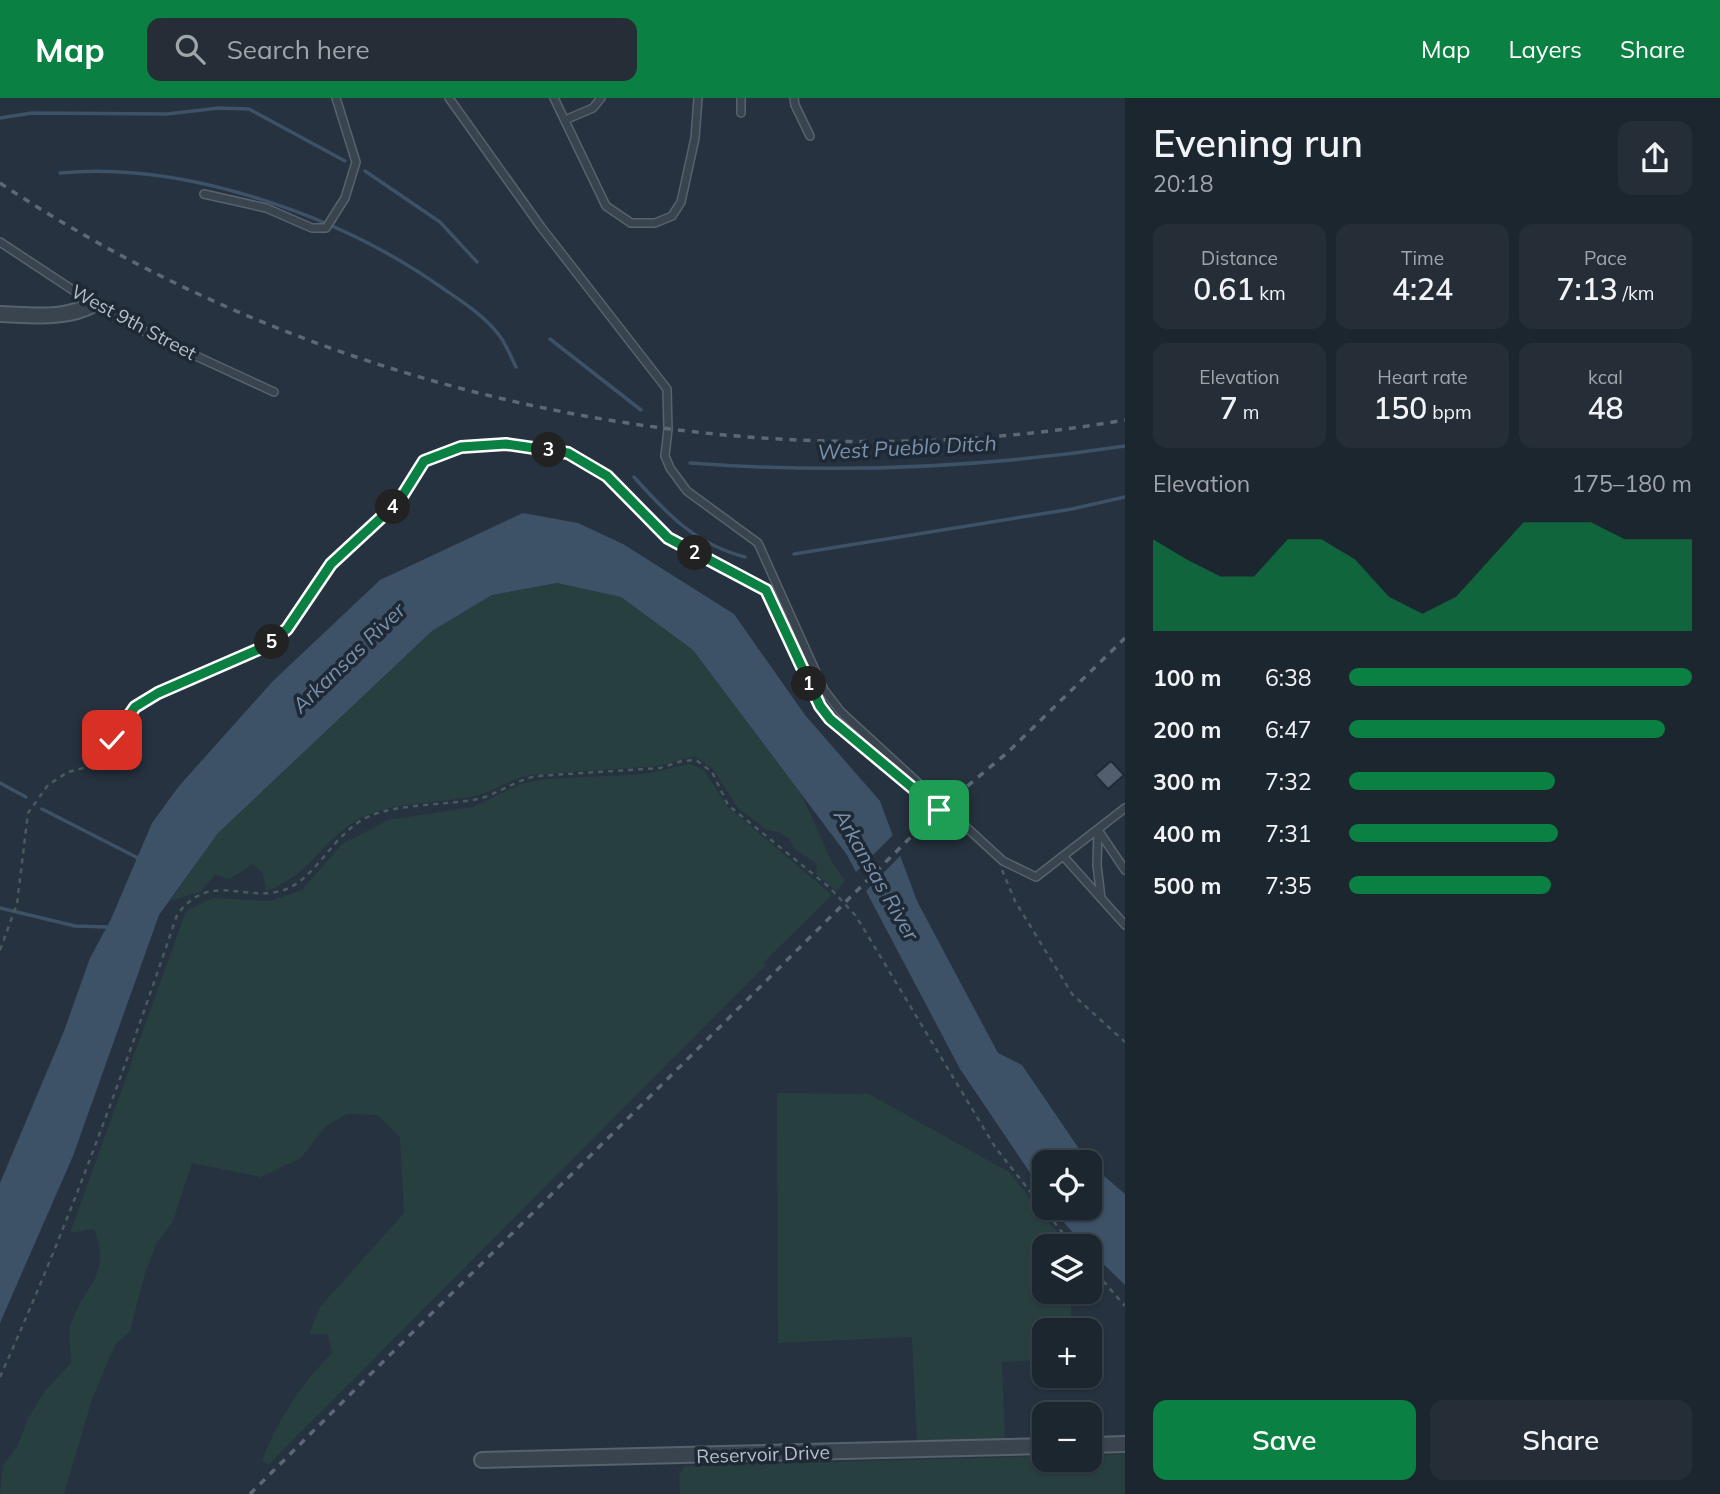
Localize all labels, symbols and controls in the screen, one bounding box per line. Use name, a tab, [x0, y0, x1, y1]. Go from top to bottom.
search box	[147, 18, 637, 81]
text: Map	[35, 29, 105, 70]
icon: search	[171, 30, 209, 68]
text: Search here	[227, 33, 370, 66]
text: Map	[1421, 34, 1470, 64]
text: Layers	[1508, 34, 1582, 64]
text: Share	[1620, 34, 1685, 64]
text: Evening run	[1153, 119, 1363, 167]
button: share	[1618, 121, 1692, 195]
text: 20:18	[1153, 169, 1213, 198]
text: Distance	[1201, 246, 1278, 270]
text: Time	[1401, 246, 1444, 270]
text: Pace	[1584, 246, 1627, 270]
text: 0.61	[1193, 270, 1254, 308]
text: 4:24	[1392, 270, 1453, 308]
text: 7:13	[1557, 270, 1618, 308]
street label: West 9th Street	[67, 279, 201, 365]
text: km	[1254, 281, 1286, 305]
text: /km	[1618, 281, 1654, 305]
text: Elevation	[1199, 365, 1280, 389]
text: Heart rate	[1377, 365, 1468, 389]
text: kcal	[1588, 365, 1623, 389]
text: 7	[1220, 389, 1238, 427]
text: 150	[1373, 389, 1427, 427]
text: 48	[1588, 389, 1624, 427]
text: m	[1238, 400, 1259, 424]
text: bpm	[1427, 400, 1472, 424]
water label: West Pueblo Ditch	[817, 429, 997, 465]
pin: 3	[532, 432, 566, 468]
text: 3	[543, 437, 554, 461]
text: Elevation	[1153, 469, 1250, 498]
text: 175–180 m	[1571, 469, 1692, 498]
pin: 4	[376, 490, 410, 524]
text: 4	[387, 494, 398, 518]
pin: 2	[678, 536, 712, 570]
text: 2	[689, 540, 700, 564]
water label: Arkansas River	[286, 596, 411, 718]
pin: 5	[254, 624, 290, 660]
text: 5	[266, 629, 277, 653]
text: 100 m	[1153, 663, 1221, 692]
text: 6:38	[1265, 663, 1312, 692]
pin: 1	[792, 666, 826, 702]
text: 1	[803, 671, 814, 695]
pin	[82, 710, 142, 770]
text: 200 m	[1153, 715, 1221, 744]
text: 6:47	[1265, 715, 1312, 744]
icon: check	[93, 721, 131, 759]
text: 300 m	[1153, 767, 1221, 796]
text: 7:32	[1265, 767, 1312, 796]
pin	[909, 780, 969, 840]
icon: arrive	[920, 791, 958, 829]
water label: Arkansas River	[828, 803, 926, 946]
text: 400 m	[1153, 819, 1221, 848]
text: 7:31	[1265, 819, 1312, 848]
text: 500 m	[1153, 871, 1221, 900]
text: 7:35	[1265, 871, 1312, 900]
map controls	[1032, 1150, 1102, 1472]
button: locate	[1032, 1150, 1102, 1220]
button: layers	[1032, 1234, 1102, 1304]
button: +	[1032, 1318, 1102, 1388]
button: Save	[1153, 1400, 1416, 1480]
button: Share	[1430, 1400, 1692, 1480]
button: −	[1032, 1402, 1102, 1472]
street label: Reservoir Drive	[696, 1440, 830, 1468]

